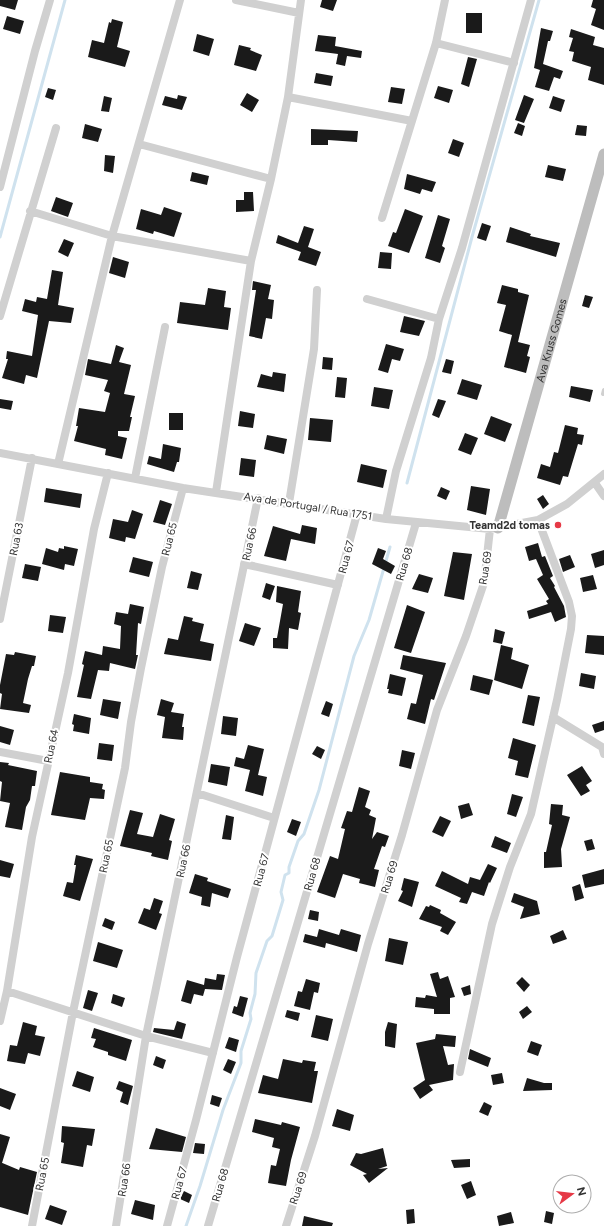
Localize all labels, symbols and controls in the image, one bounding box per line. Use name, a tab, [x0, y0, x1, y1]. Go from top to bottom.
street label: Ava Kruss Gomes	[534, 297, 570, 384]
street label: Ava de Portugal / Rua 1751	[243, 490, 373, 523]
place label: Teamd2d tomas	[469, 519, 550, 532]
marker: Teamd2d tomas	[553, 520, 563, 530]
street label: Rua 63	[7, 521, 26, 557]
street label: Rua 65	[159, 521, 180, 557]
street label: Rua 66	[240, 526, 259, 562]
street label: Rua 67	[336, 539, 357, 575]
street label: Rua 68	[393, 546, 416, 582]
street label: Rua 69	[476, 550, 495, 586]
street label: Rua 64	[42, 728, 61, 764]
street label: Rua 65	[97, 838, 116, 874]
street label: Rua 66	[174, 843, 193, 879]
street label: Rua 67	[251, 852, 272, 888]
street label: Rua 68	[301, 856, 324, 892]
street label: Rua 69	[378, 859, 401, 895]
street label: Rua 65	[33, 1156, 52, 1192]
street label: Rua 66	[115, 1162, 134, 1198]
street label: Rua 67	[169, 1165, 190, 1201]
street label: Rua 68	[209, 1167, 232, 1203]
street label: Rua 69	[287, 1170, 310, 1206]
north arrow	[552, 1174, 592, 1214]
text: N	[574, 1186, 589, 1197]

